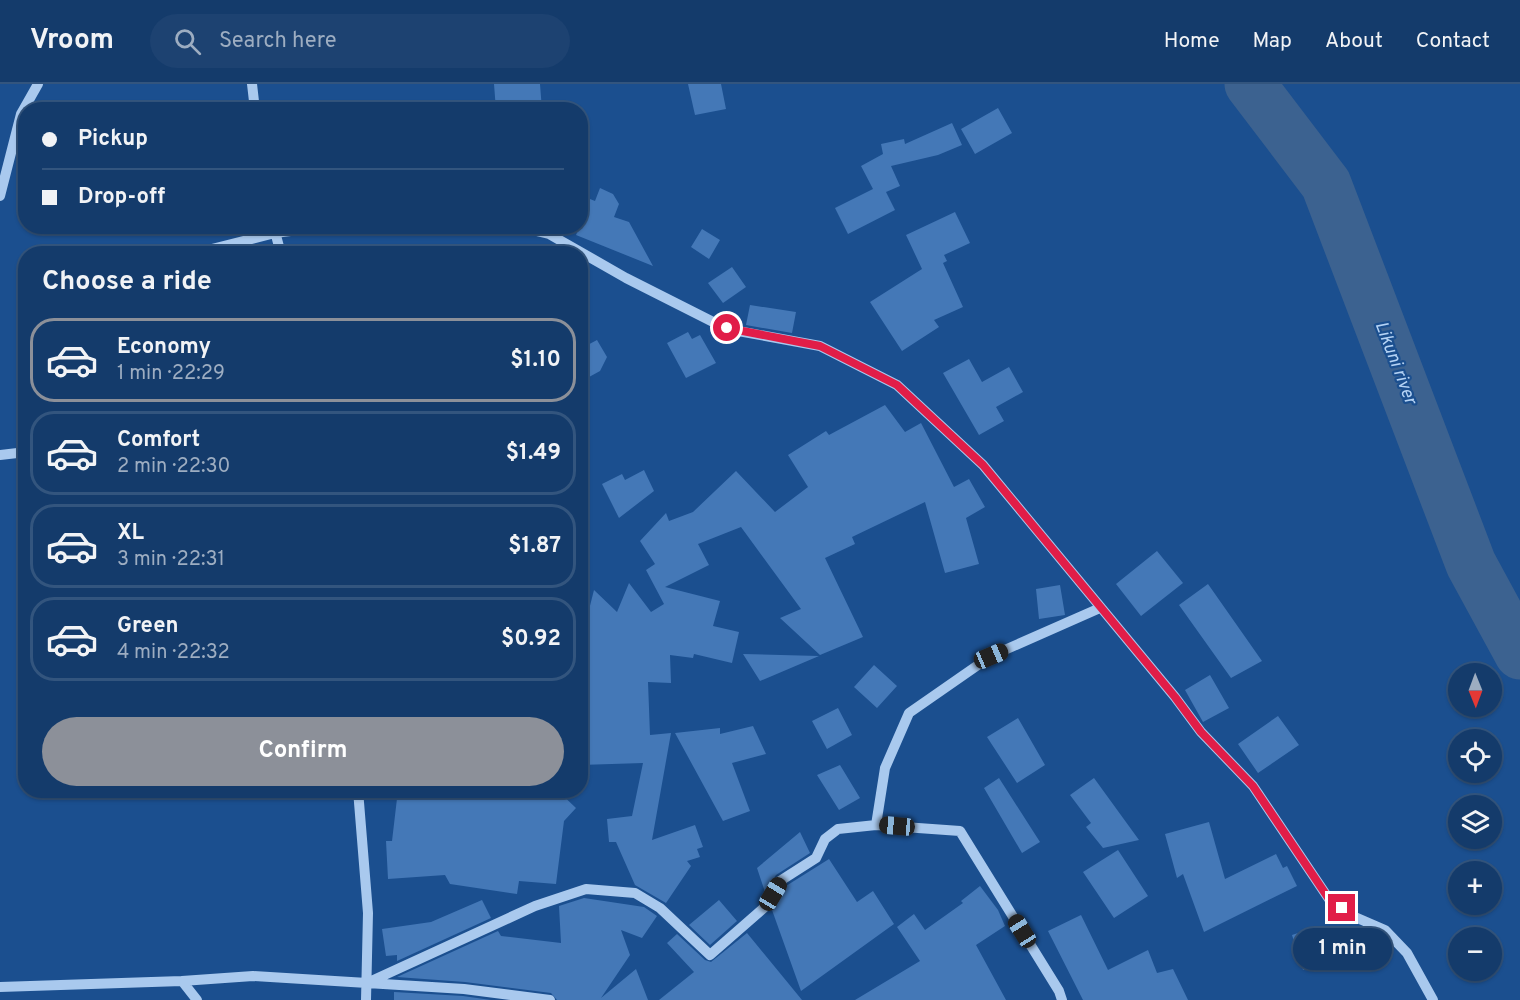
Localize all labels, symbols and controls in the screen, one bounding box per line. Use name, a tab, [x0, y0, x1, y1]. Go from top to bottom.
search box	[150, 14, 570, 68]
text: Vroom	[30, 23, 114, 59]
icon: search	[171, 25, 204, 58]
text: Search here	[219, 28, 337, 55]
text: Home	[1164, 28, 1220, 55]
text: Map	[1253, 28, 1292, 55]
text: About	[1325, 28, 1383, 55]
text: Contact	[1416, 28, 1490, 55]
text: Pickup	[78, 126, 148, 153]
text: Drop-off	[78, 184, 165, 211]
text: Choose a ride	[42, 265, 212, 299]
route start	[713, 314, 740, 341]
water label: Likuni river	[1369, 318, 1422, 410]
icon: car	[45, 333, 99, 387]
text: Economy	[117, 334, 211, 361]
text: $1.10	[510, 347, 561, 374]
text: 1 min · 22:29	[117, 361, 225, 387]
icon: car	[45, 426, 99, 480]
text: Comfort	[117, 427, 200, 454]
text: $1.49	[506, 440, 561, 467]
text: 2 min · 22:30	[117, 454, 230, 480]
icon: car	[45, 519, 99, 573]
text: XL	[117, 520, 144, 547]
text: $1.87	[508, 533, 561, 560]
text: 3 min · 22:31	[117, 547, 225, 573]
icon: car	[45, 612, 99, 666]
text: Green	[117, 613, 179, 640]
text: $0.92	[501, 626, 561, 653]
text: 4 min · 22:32	[117, 640, 230, 666]
car	[971, 641, 1011, 671]
north arrow	[1448, 663, 1502, 717]
map controls	[1448, 663, 1502, 981]
button: Confirm	[42, 717, 564, 786]
button: locate	[1448, 729, 1502, 783]
button: layers	[1448, 795, 1502, 849]
car	[878, 815, 916, 837]
button: +	[1448, 861, 1502, 915]
car	[756, 874, 790, 914]
route end	[1328, 894, 1355, 921]
car	[1005, 911, 1039, 951]
button: −	[1448, 927, 1502, 981]
callout: 1 min	[1292, 929, 1392, 971]
text: 1 min	[1318, 936, 1367, 962]

